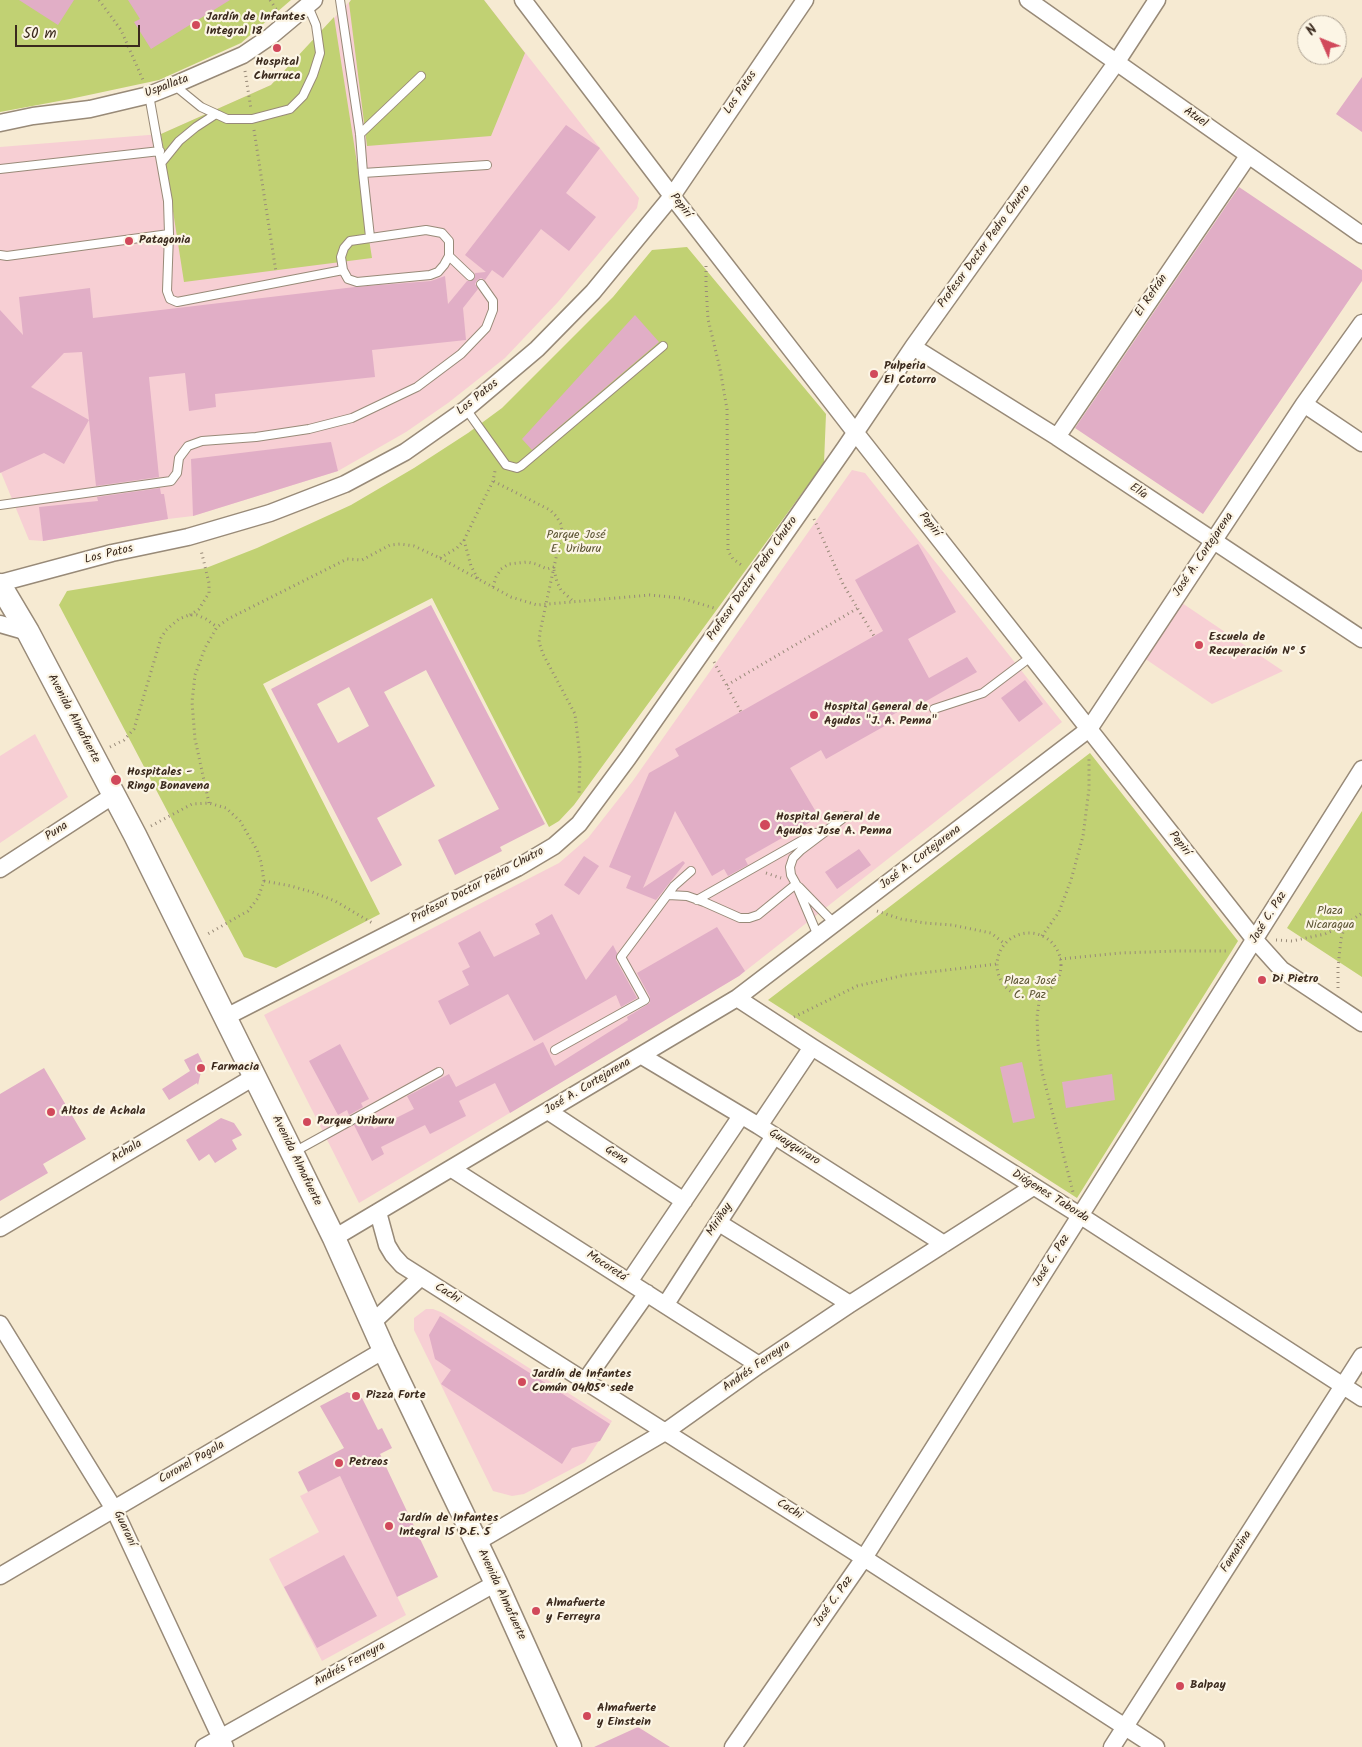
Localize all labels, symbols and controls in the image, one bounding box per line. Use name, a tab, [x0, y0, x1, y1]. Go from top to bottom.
place label: Jardín de Infantes Integral 18	[206, 11, 305, 39]
scale bar	[18, 15, 142, 47]
north arrow	[1297, 15, 1347, 65]
marker: Jardín de Infantes Integral 18	[190, 19, 202, 31]
text: N	[1301, 19, 1323, 41]
text: 50 m	[23, 22, 57, 46]
marker: Hospital Churruca	[271, 42, 283, 54]
place label: Hospital Churruca	[254, 56, 300, 84]
street label: Los Patos	[721, 69, 761, 117]
street label: Uspallata	[143, 72, 191, 102]
street label: Atuel	[1180, 105, 1210, 131]
street label: Profesor Doctor Pedro Chutro	[936, 183, 1034, 311]
street label: Pepirí	[666, 191, 694, 221]
place label: Patagonia	[139, 234, 190, 248]
marker: Patagonia	[123, 235, 135, 247]
street label: El Refrán	[1133, 272, 1171, 320]
place label: Pulperia El Cotorro	[884, 360, 936, 388]
marker: Pulperia El Cotorro	[868, 368, 880, 380]
street label: Los Patos	[454, 377, 502, 419]
street label: Elía	[1126, 481, 1150, 503]
street label: Pepirí	[915, 510, 943, 540]
street label: José A. Cortejarena	[1171, 510, 1237, 600]
street label: Profesor Doctor Pedro Chutro	[705, 514, 801, 644]
park label: Parque José E. Uriburu	[546, 529, 606, 557]
street label: Los Patos	[83, 542, 135, 568]
place label: Escuela de Recuperación N° 5	[1209, 631, 1306, 659]
marker: Escuela de Recuperación N° 5	[1193, 639, 1205, 651]
street label: Avenida Almafuerte	[44, 672, 102, 766]
place label: Hospital General de Agudos "J. A. Penna"	[824, 701, 937, 729]
marker: Hospital General de Agudos "J. A. Penna"	[808, 709, 820, 721]
place label: Hospitales - Ringo Bonavena	[127, 766, 209, 794]
marker: Hospitales - Ringo Bonavena	[109, 773, 123, 787]
place label: Hospital General de Agudos Jose A. Penna	[776, 811, 892, 839]
marker: Hospital General de Agudos Jose A. Penna	[758, 818, 772, 832]
street label: Puna	[43, 819, 71, 845]
street label: José A. Cortejarena	[878, 823, 964, 893]
street label: Pepirí	[1165, 829, 1193, 859]
street label: Profesor Doctor Pedro Chutro	[409, 845, 547, 927]
street label: José C. Paz	[1247, 889, 1291, 947]
park label: Plaza Nicaragua	[1306, 905, 1354, 933]
place label: Di Pietro	[1272, 973, 1319, 987]
marker: Di Pietro	[1256, 974, 1268, 986]
park label: Plaza José C. Paz	[1004, 975, 1056, 1003]
street label: José A. Cortejarena	[542, 1056, 634, 1118]
place label: Farmacia	[211, 1061, 259, 1075]
marker: Farmacia	[195, 1062, 207, 1074]
place label: Altos de Achala	[61, 1105, 145, 1119]
marker: Altos de Achala	[45, 1106, 57, 1118]
street label: Avenida Almafuerte	[268, 1114, 324, 1208]
place label: Parque Uriburu	[317, 1115, 394, 1129]
marker: Parque Uriburu	[301, 1116, 313, 1128]
street label: Guayquiraro	[766, 1127, 822, 1169]
street label: Achala	[109, 1137, 145, 1167]
street label: Gena	[602, 1143, 630, 1169]
street label: Diógenes Taborda	[1009, 1168, 1091, 1226]
street label: Miriñay	[704, 1201, 736, 1239]
street label: José C. Paz	[1030, 1232, 1074, 1290]
street label: Mocoretá	[583, 1249, 629, 1285]
street label: Cachi	[432, 1281, 462, 1307]
street label: Andrés Ferreyra	[720, 1338, 794, 1396]
place label: Jardín de Infantes Común 04/05° sede	[532, 1368, 633, 1396]
marker: Jardín de Infantes Común 04/05° sede	[516, 1376, 528, 1388]
place label: Pizza Forte	[366, 1389, 426, 1403]
marker: Pizza Forte	[350, 1390, 362, 1402]
street label: Coronel Pagola	[157, 1438, 227, 1488]
place label: Petreos	[349, 1456, 388, 1470]
marker: Petreos	[333, 1457, 345, 1469]
street label: Cachi	[774, 1497, 804, 1523]
street label: Guaraní	[110, 1509, 138, 1549]
place label: Jardín de Infantes Integral 15 D.E. 5	[399, 1512, 498, 1540]
marker: Jardín de Infantes Integral 15 D.E. 5	[383, 1520, 395, 1532]
street label: Famatina	[1218, 1529, 1256, 1575]
street label: Avenida Almafuerte	[474, 1547, 528, 1643]
street label: José C. Paz	[811, 1574, 857, 1630]
place label: Almafuerte y Ferreyra	[546, 1597, 605, 1625]
marker: Almafuerte y Ferreyra	[530, 1605, 542, 1617]
street label: Andrés Ferreyra	[312, 1640, 388, 1690]
place label: Balpay	[1190, 1679, 1226, 1693]
marker: Balpay	[1174, 1680, 1186, 1692]
place label: Almafuerte y Einstein	[597, 1702, 656, 1730]
marker: Almafuerte y Einstein	[581, 1710, 593, 1722]

